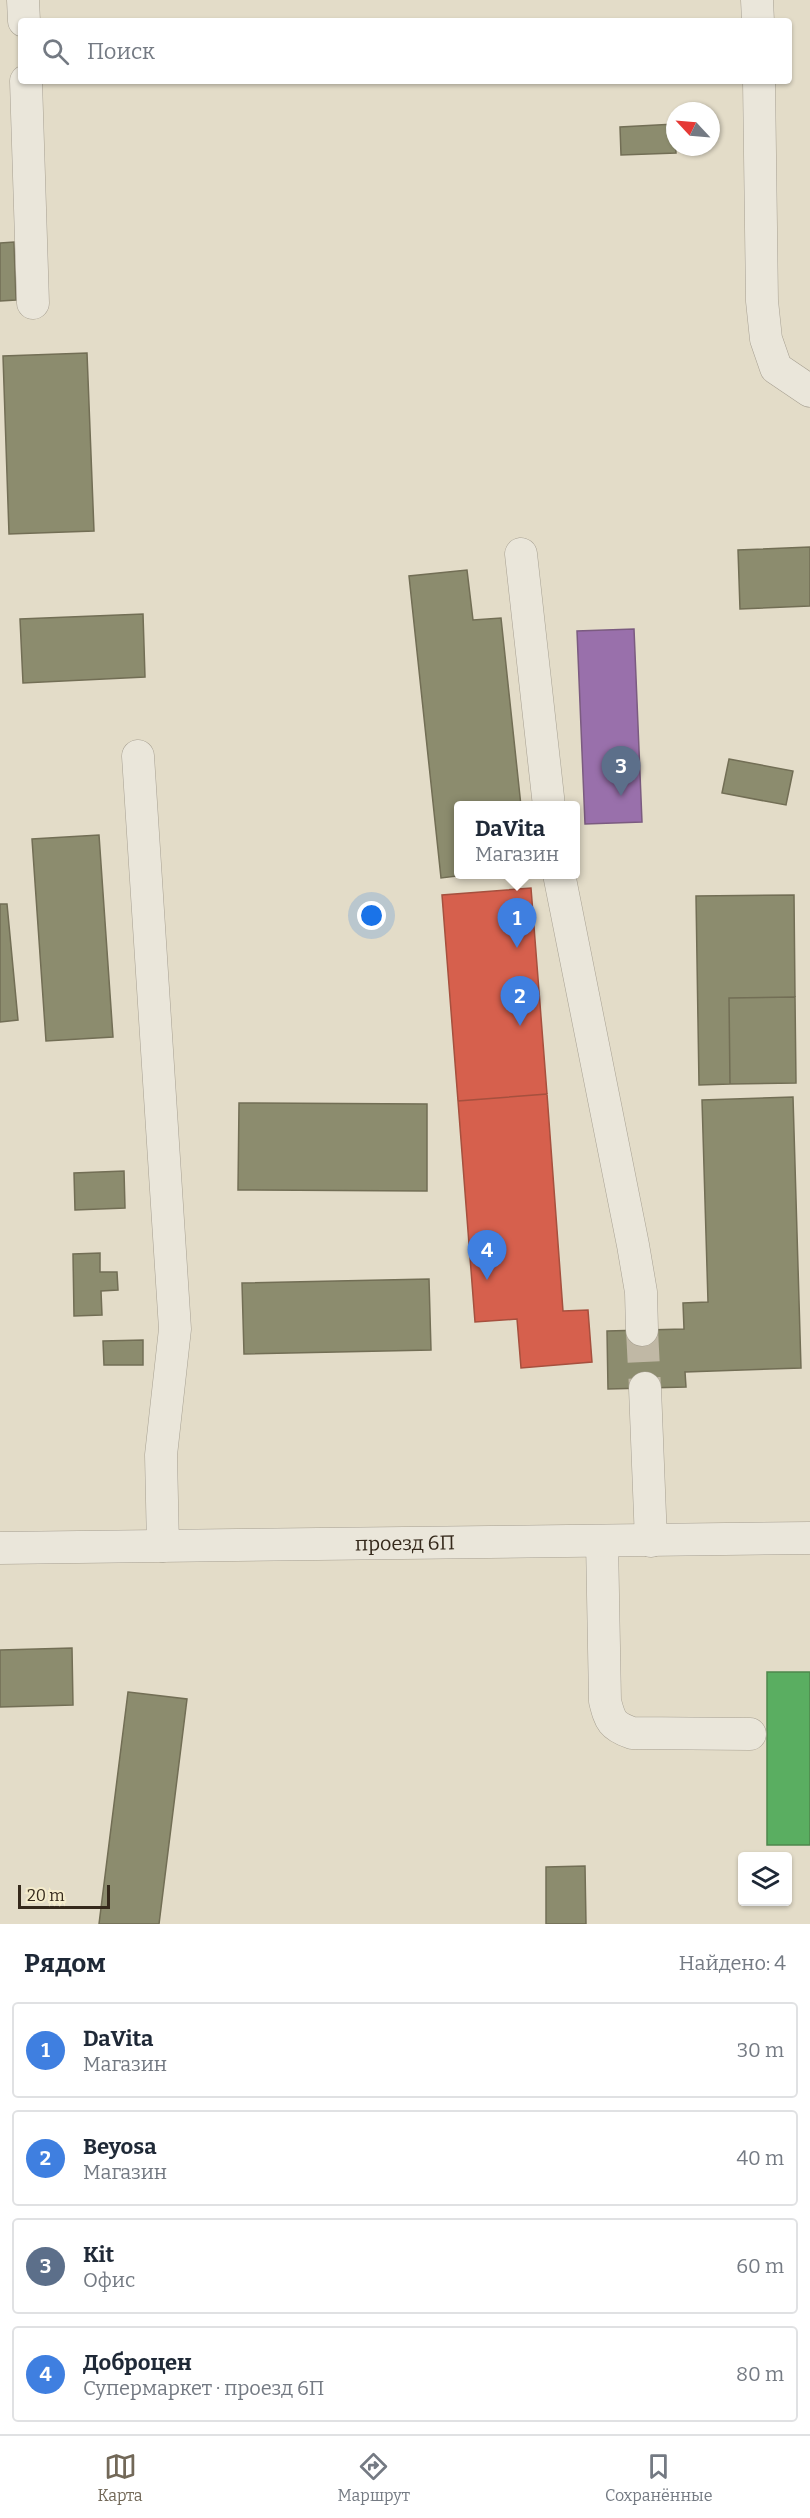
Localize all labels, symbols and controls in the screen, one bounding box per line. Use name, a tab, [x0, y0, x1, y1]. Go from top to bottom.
search box	[18, 18, 792, 84]
icon: search	[39, 35, 72, 68]
text: Поиск	[87, 38, 155, 65]
north arrow	[666, 102, 720, 156]
pin: 3	[602, 746, 640, 796]
popup	[454, 801, 580, 879]
text: DaVita	[475, 815, 545, 842]
text: Магазин	[475, 842, 559, 866]
pin: 1	[498, 898, 536, 948]
your location	[357, 901, 386, 930]
pin: 2	[500, 976, 540, 1026]
pin: 4	[468, 1230, 506, 1280]
street label: проезд 6П	[355, 1530, 455, 1556]
map controls	[738, 1852, 792, 1906]
button: layers	[738, 1852, 792, 1906]
scale bar	[18, 1882, 110, 1910]
text: 20 m	[27, 1886, 64, 1905]
text: Рядом	[24, 1948, 106, 1979]
text: Найдено: 4	[679, 1951, 786, 1975]
text: DaVita	[83, 2025, 153, 2052]
text: 1	[41, 2038, 50, 2062]
text: 30 m	[737, 2038, 784, 2062]
text: Магазин	[83, 2052, 167, 2076]
text: Beyosa	[83, 2133, 157, 2160]
text: 2	[40, 2146, 51, 2170]
text: 40 m	[736, 2146, 784, 2170]
text: Магазин	[83, 2160, 167, 2184]
text: Kit	[83, 2241, 114, 2268]
text: 3	[40, 2254, 51, 2278]
text: 60 m	[736, 2254, 784, 2278]
text: Офис	[83, 2268, 135, 2292]
text: Доброцен	[83, 2349, 192, 2376]
text: 4	[39, 2362, 52, 2386]
text: 80 m	[736, 2362, 784, 2386]
text: Супермаркет · проезд 6П	[83, 2376, 324, 2400]
tab: Карта	[97, 2450, 143, 2505]
tab: Маршрут	[338, 2450, 410, 2505]
tab: Сохранённые	[605, 2450, 713, 2505]

